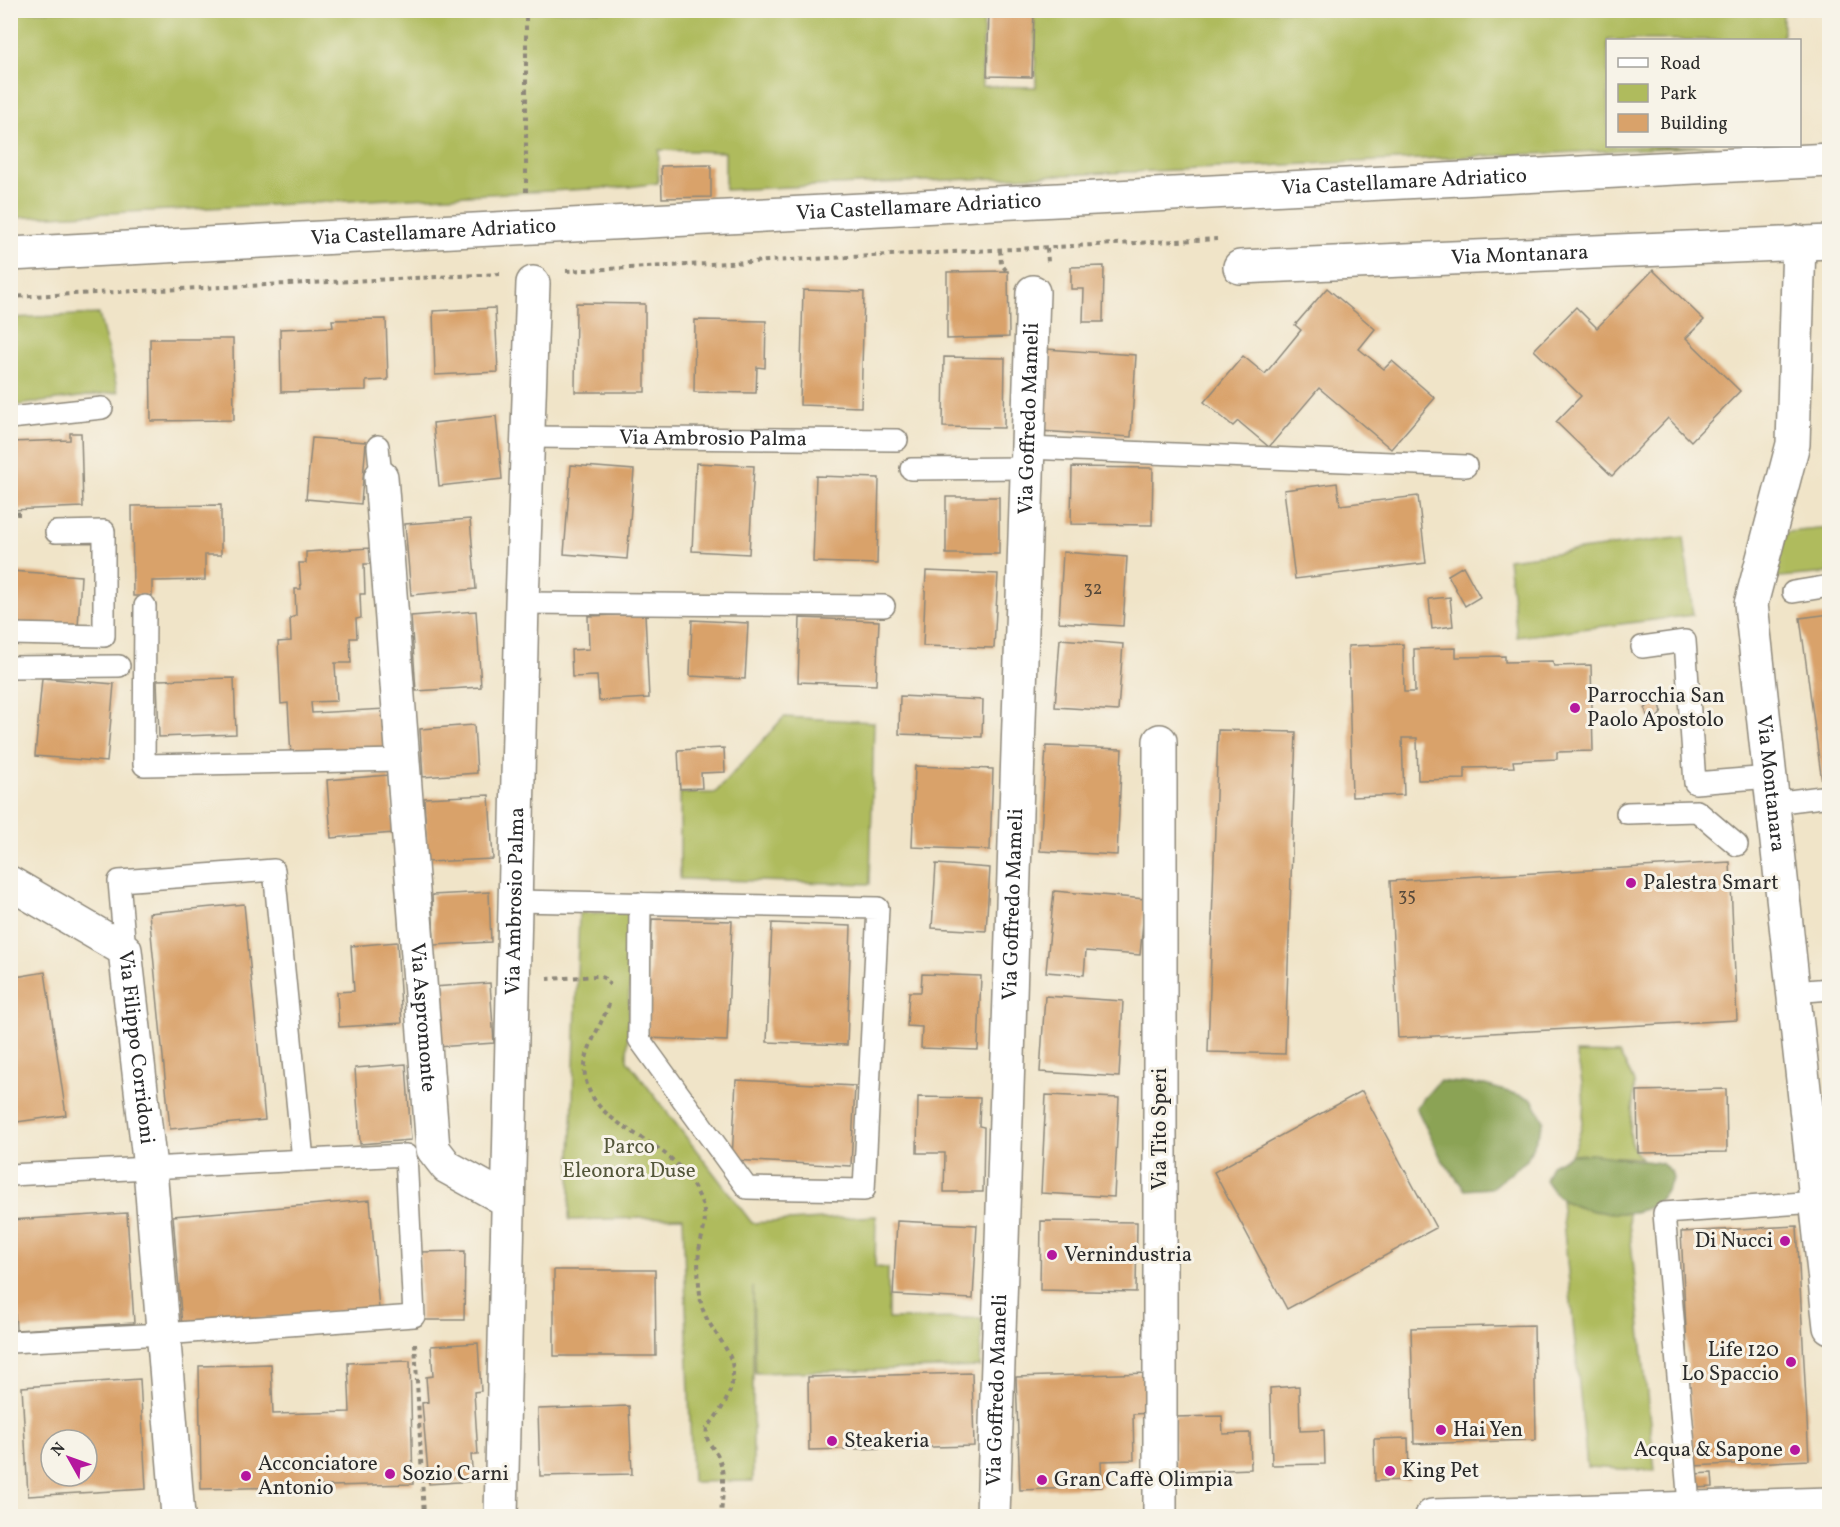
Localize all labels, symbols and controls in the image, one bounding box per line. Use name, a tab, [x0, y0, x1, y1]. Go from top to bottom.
legend	[1606, 39, 1801, 147]
text: Road	[1660, 52, 1701, 77]
text: Park	[1660, 82, 1697, 107]
text: Building	[1660, 112, 1728, 137]
street label: Via Castellamare Adriatico	[1281, 161, 1528, 203]
street label: Via Castellamare Adriatico	[795, 186, 1042, 228]
street label: Via Castellamare Adriatico	[310, 211, 557, 253]
street label: Via Montanara	[1451, 238, 1589, 273]
street label: Via Goffredo Mameli	[1011, 322, 1046, 515]
street label: Via Ambrosio Palma	[619, 423, 807, 454]
house number: 32	[1084, 577, 1102, 602]
place label: Parrocchia San Paolo Apostolo	[1587, 682, 1725, 735]
marker: Parrocchia San Paolo Apostolo	[1568, 701, 1582, 715]
street label: Via Montanara	[1749, 714, 1792, 853]
street label: Via Ambrosio Palma	[498, 807, 532, 995]
street label: Via Goffredo Mameli	[995, 808, 1031, 1001]
place label: Palestra Smart	[1643, 869, 1779, 898]
marker: Palestra Smart	[1624, 876, 1638, 890]
house number: 35	[1398, 884, 1416, 909]
street label: Via Aspromonte	[403, 942, 443, 1093]
street label: Via Filippo Corridoni	[111, 949, 162, 1146]
street label: Via Tito Speri	[1146, 1068, 1175, 1190]
park label: Parco Eleonora Duse	[562, 1133, 696, 1186]
place label: Di Nucci	[1695, 1227, 1773, 1256]
marker: Di Nucci	[1778, 1234, 1792, 1248]
place label: Vernindustria	[1064, 1241, 1192, 1270]
marker: Vernindustria	[1045, 1248, 1059, 1262]
street label: Via Goffredo Mameli	[979, 1294, 1015, 1487]
place label: Life 120 Lo Spaccio	[1682, 1336, 1779, 1389]
marker: Life 120 Lo Spaccio	[1784, 1355, 1798, 1369]
place label: Hai Yen	[1453, 1416, 1523, 1445]
marker: Hai Yen	[1434, 1423, 1448, 1437]
place label: Steakeria	[844, 1427, 930, 1456]
north arrow	[39, 1428, 99, 1488]
marker: Steakeria	[825, 1434, 839, 1448]
place label: Acqua & Sapone	[1634, 1436, 1783, 1465]
text: N	[47, 1438, 71, 1461]
marker: Acqua & Sapone	[1788, 1443, 1802, 1457]
place label: Acconciatore Antonio	[258, 1450, 378, 1503]
place label: King Pet	[1402, 1457, 1479, 1486]
place label: Sozio Carni	[402, 1460, 509, 1489]
marker: King Pet	[1383, 1464, 1397, 1478]
place label: Gran Caffè Olimpia	[1054, 1466, 1233, 1495]
marker: Sozio Carni	[383, 1467, 397, 1481]
marker: Acconciatore Antonio	[239, 1469, 253, 1483]
marker: Gran Caffè Olimpia	[1035, 1473, 1049, 1487]

